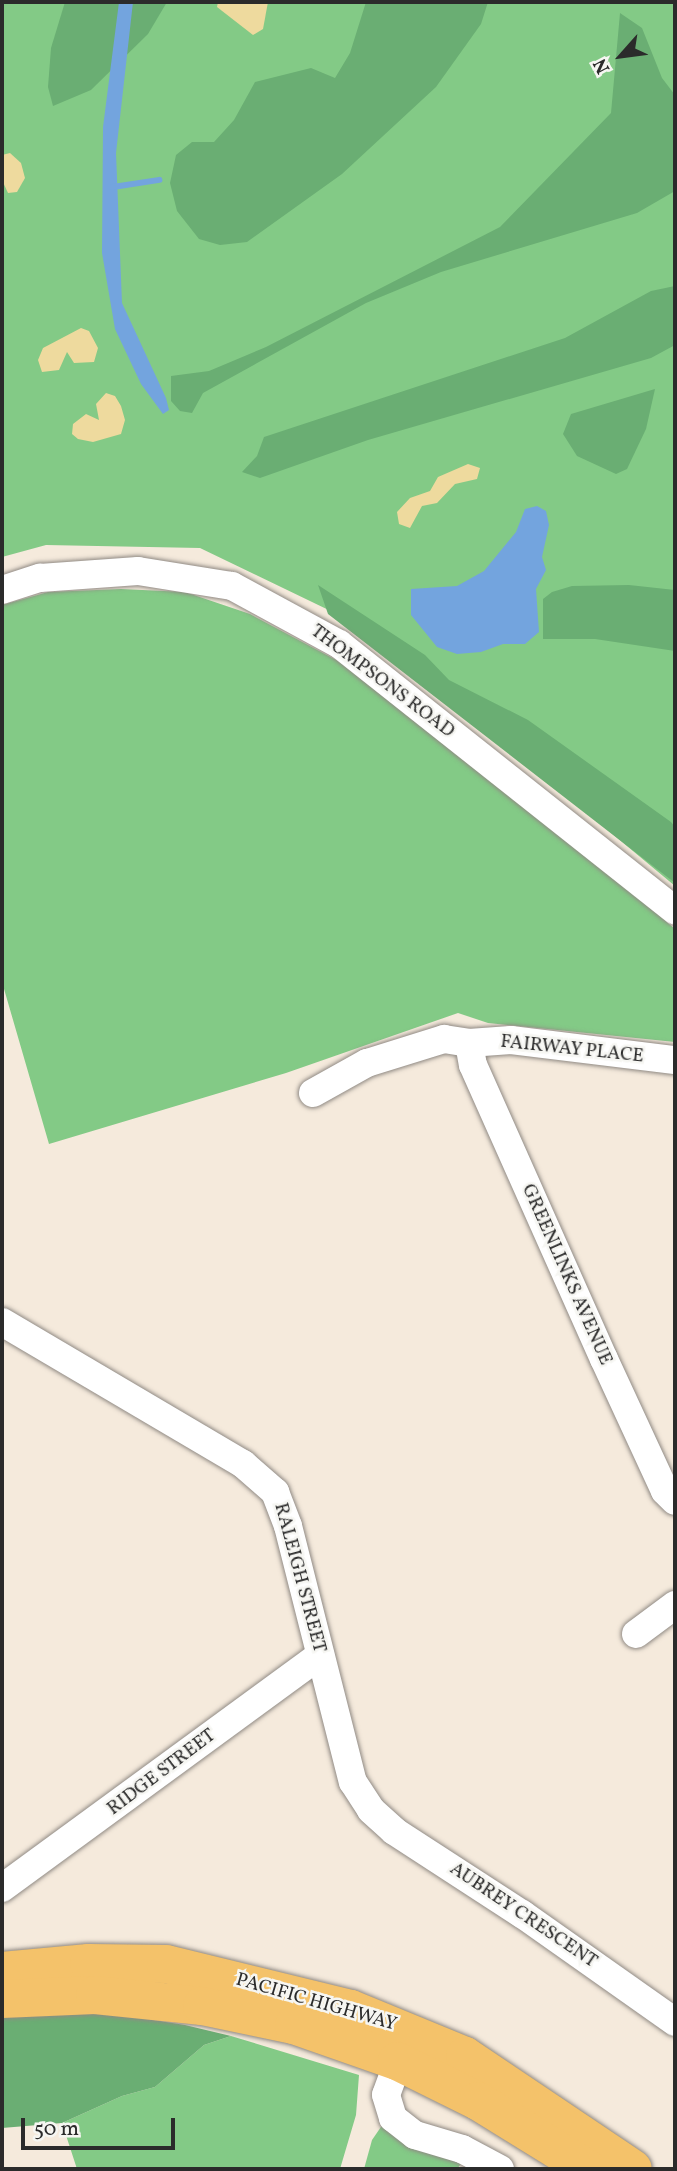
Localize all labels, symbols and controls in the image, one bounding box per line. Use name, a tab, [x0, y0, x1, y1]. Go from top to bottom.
north arrow	[586, 21, 656, 91]
text: N	[588, 54, 617, 78]
street label: THOMPSONS ROAD	[306, 621, 458, 743]
street label: FAIRWAY PLACE	[499, 1031, 645, 1069]
street label: GREENLINKS AVENUE	[516, 1181, 616, 1369]
street label: RALEIGH STREET	[268, 1501, 330, 1655]
street label: RIDGE STREET	[103, 1725, 221, 1821]
street label: AUBREY CRESCENT	[445, 1858, 601, 1974]
street label: PACIFIC HIGHWAY	[233, 1969, 399, 2037]
scale bar	[24, 2104, 178, 2148]
text: 50 m	[34, 2115, 79, 2144]

